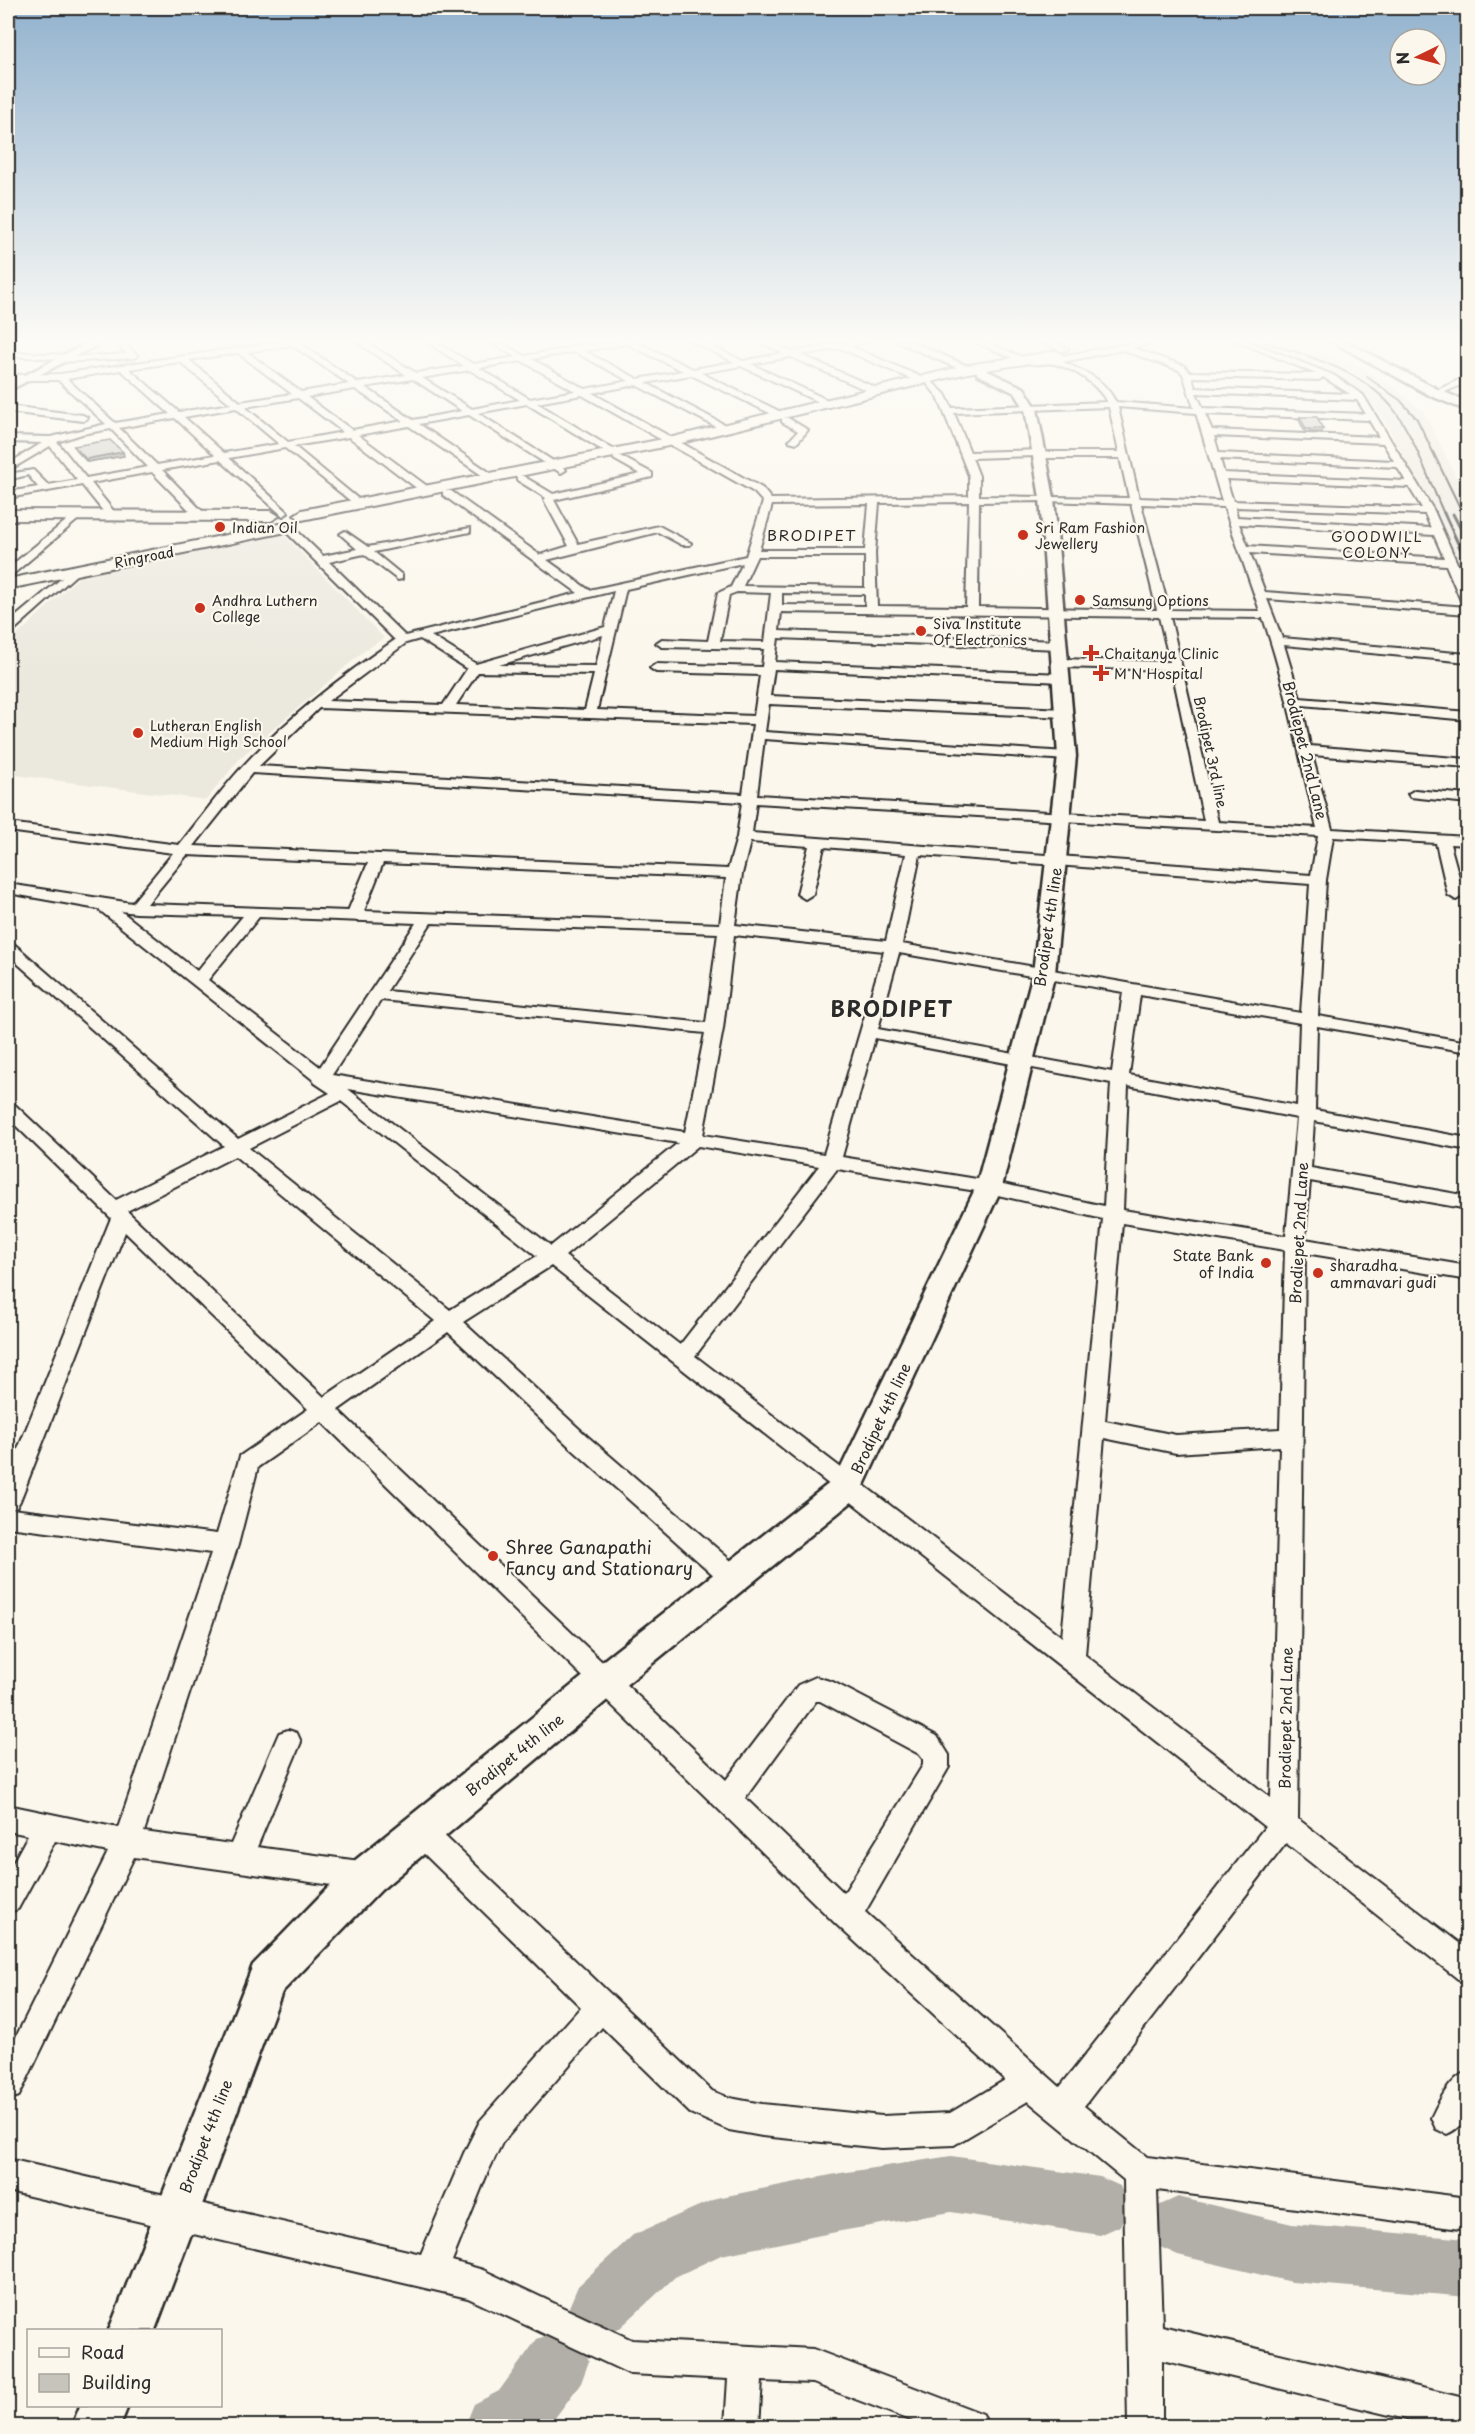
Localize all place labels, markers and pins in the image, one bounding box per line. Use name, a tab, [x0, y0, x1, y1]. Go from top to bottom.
place label: Indian Oil	[232, 517, 298, 538]
place label: Sri Ram Fashion Jewellery	[1035, 517, 1145, 554]
marker: Indian Oil	[213, 520, 227, 534]
marker: Sri Ram Fashion Jewellery	[1016, 528, 1030, 542]
place label: Andhra Luthern College	[212, 590, 318, 627]
place label: Samsung Options	[1092, 590, 1209, 611]
marker: Samsung Options	[1073, 593, 1087, 607]
marker: Andhra Luthern College	[193, 601, 207, 615]
place label: Siva Institute Of Electronics	[933, 613, 1027, 650]
marker: Siva Institute Of Electronics	[914, 624, 928, 638]
place label: Chaitanya Clinic	[1104, 643, 1219, 664]
marker: Chaitanya Clinic	[1082, 644, 1100, 662]
place label: M N Hospital	[1114, 663, 1203, 684]
marker: M N Hospital	[1092, 664, 1110, 682]
place label: Lutheran English Medium High School	[150, 715, 287, 752]
marker: Lutheran English Medium High School	[131, 726, 145, 740]
place label: State Bank of India	[1172, 1243, 1255, 1283]
place label: sharadha ammavari gudi	[1330, 1253, 1437, 1293]
marker: State Bank of India	[1259, 1256, 1273, 1270]
marker: sharadha ammavari gudi	[1311, 1266, 1325, 1280]
place label: Shree Ganapathi Fancy and Stationary	[505, 1533, 693, 1581]
marker: Shree Ganapathi Fancy and Stationary	[486, 1549, 500, 1563]

